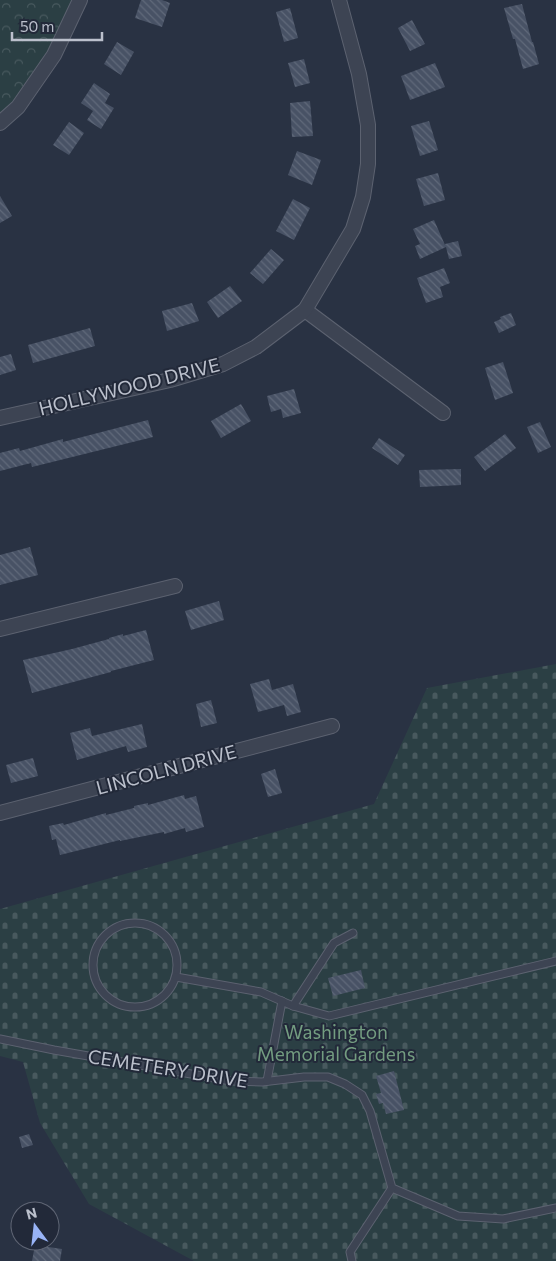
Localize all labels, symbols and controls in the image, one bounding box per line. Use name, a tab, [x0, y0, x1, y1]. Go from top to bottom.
scale bar	[12, 10, 102, 42]
text: 50 m	[20, 17, 54, 35]
street label: HOLLYWOOD DRIVE	[36, 352, 222, 420]
street label: LINCOLN DRIVE	[93, 739, 239, 799]
park label: Washington Memorial Gardens	[257, 1020, 415, 1065]
street label: CEMETERY DRIVE	[86, 1044, 250, 1092]
north arrow	[10, 1201, 60, 1251]
text: N	[24, 1203, 39, 1223]

